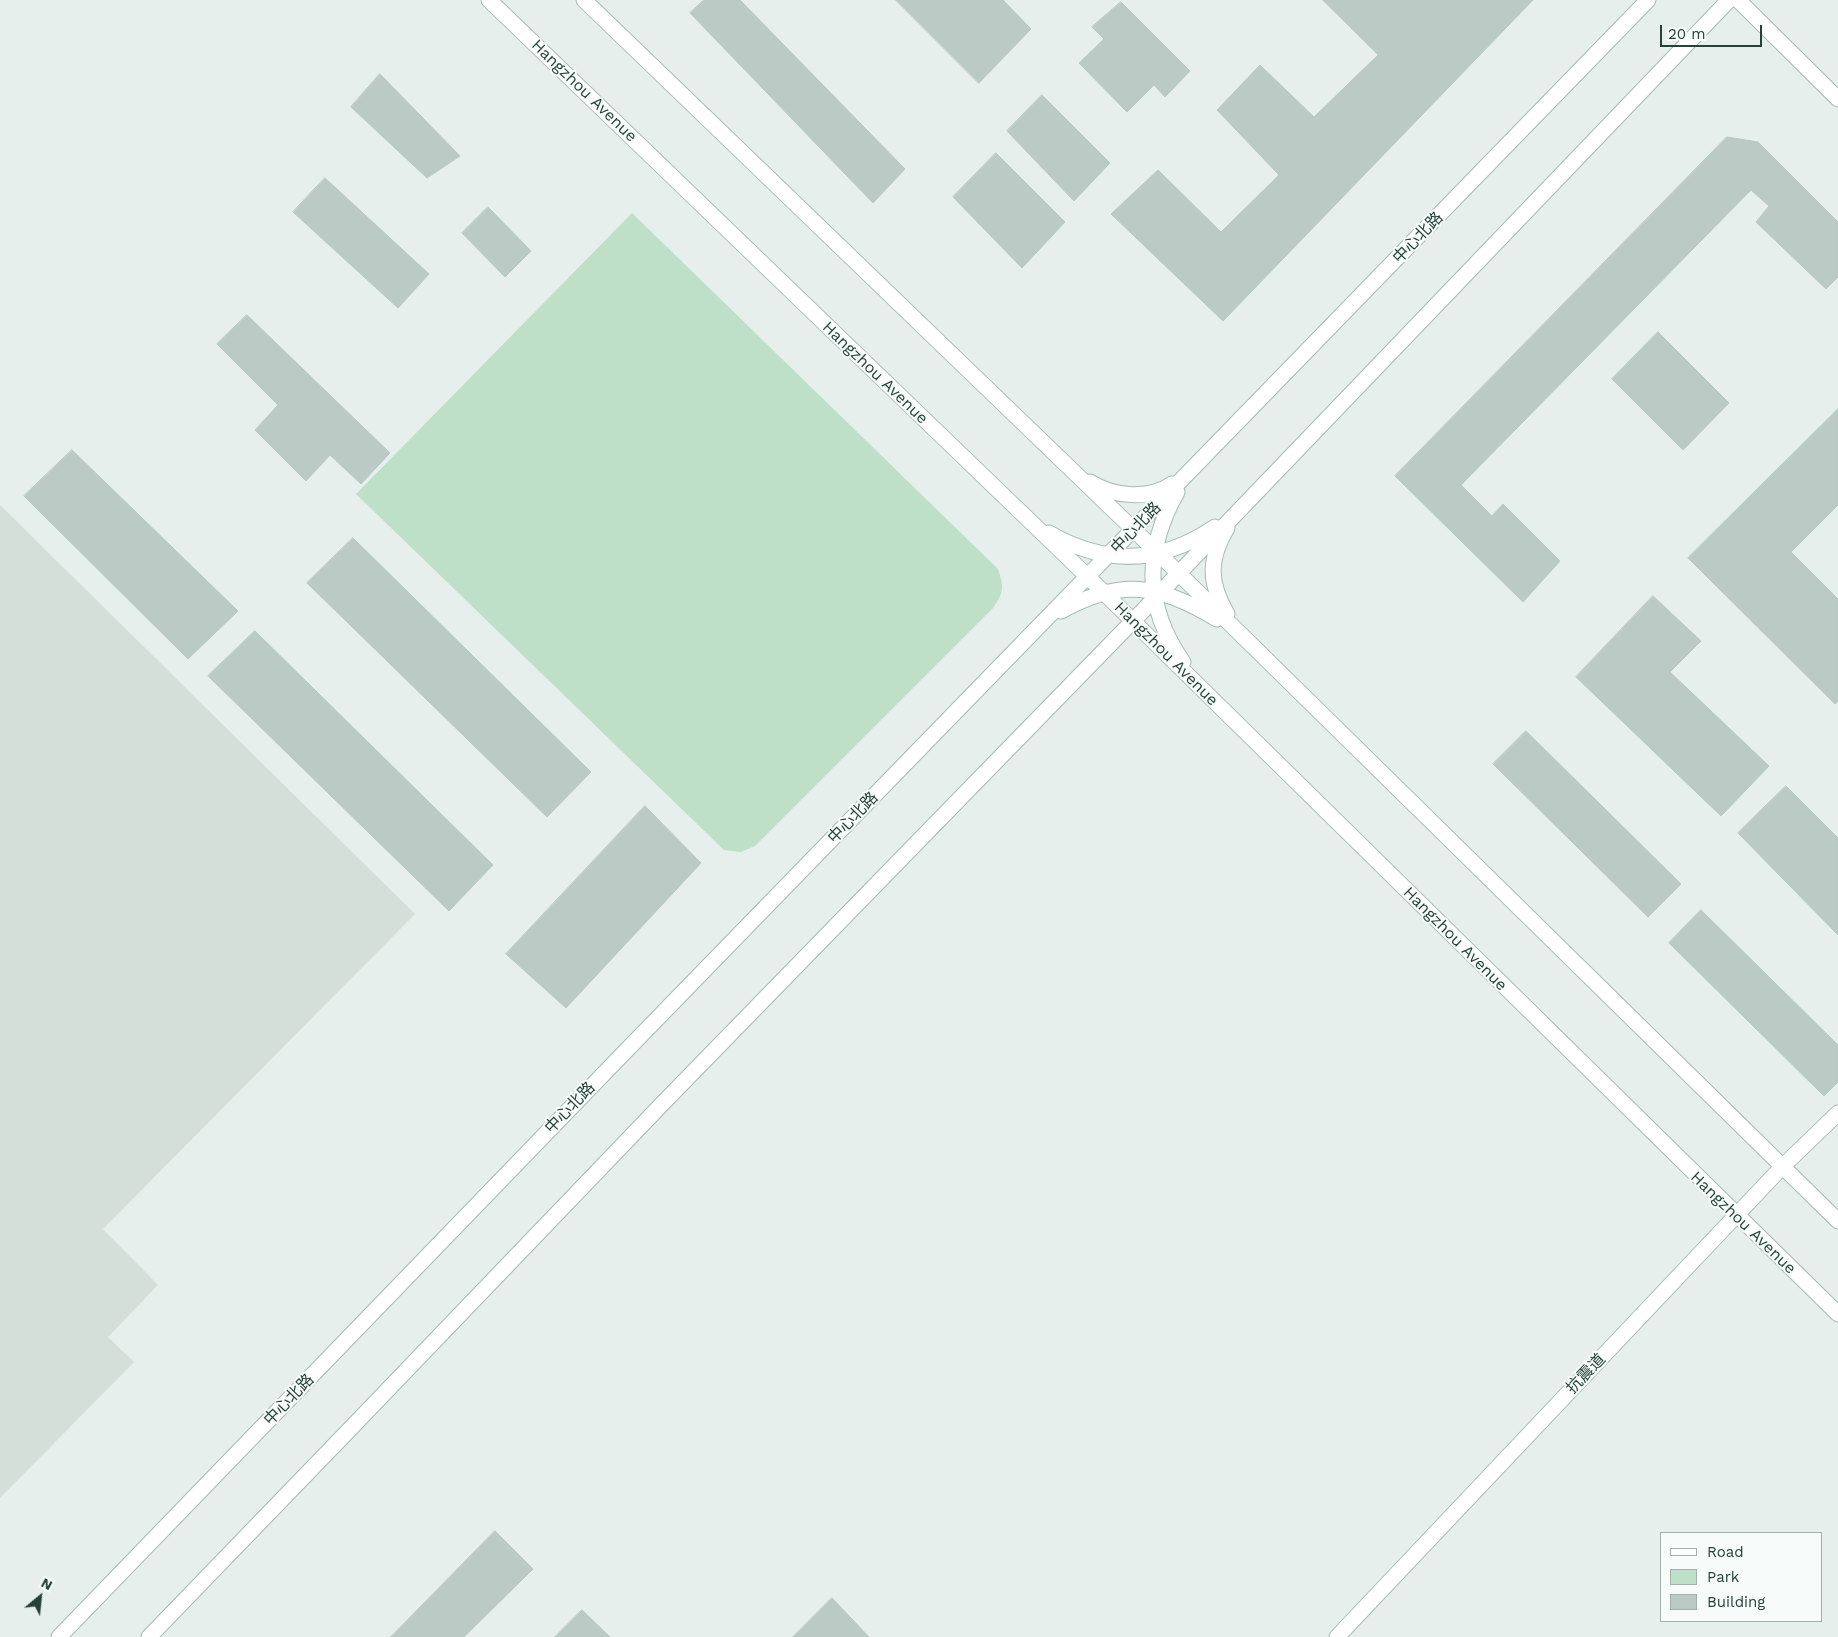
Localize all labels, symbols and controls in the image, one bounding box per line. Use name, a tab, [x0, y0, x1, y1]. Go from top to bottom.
scale bar	[1663, 15, 1766, 47]
text: 20 m	[1668, 25, 1706, 43]
street label: Hangzhou Avenue	[527, 36, 641, 146]
street label: 中心北路	[1389, 208, 1447, 268]
street label: Hangzhou Avenue	[818, 318, 932, 428]
street label: 中心北路	[1107, 498, 1165, 558]
street label: Hangzhou Avenue	[1110, 598, 1222, 710]
street label: 中心北路	[824, 788, 882, 848]
street label: Hangzhou Avenue	[1399, 883, 1511, 995]
street label: 中心北路	[541, 1078, 599, 1138]
street label: Hangzhou Avenue	[1686, 1168, 1800, 1278]
street label: 抗震道	[1562, 1350, 1610, 1398]
street label: 中心北路	[260, 1370, 318, 1430]
legend	[1660, 1532, 1823, 1622]
text: Road	[1707, 1543, 1744, 1561]
text: Park	[1707, 1568, 1739, 1586]
north arrow	[15, 1572, 65, 1622]
text: N	[39, 1574, 55, 1593]
text: Building	[1707, 1593, 1765, 1611]

